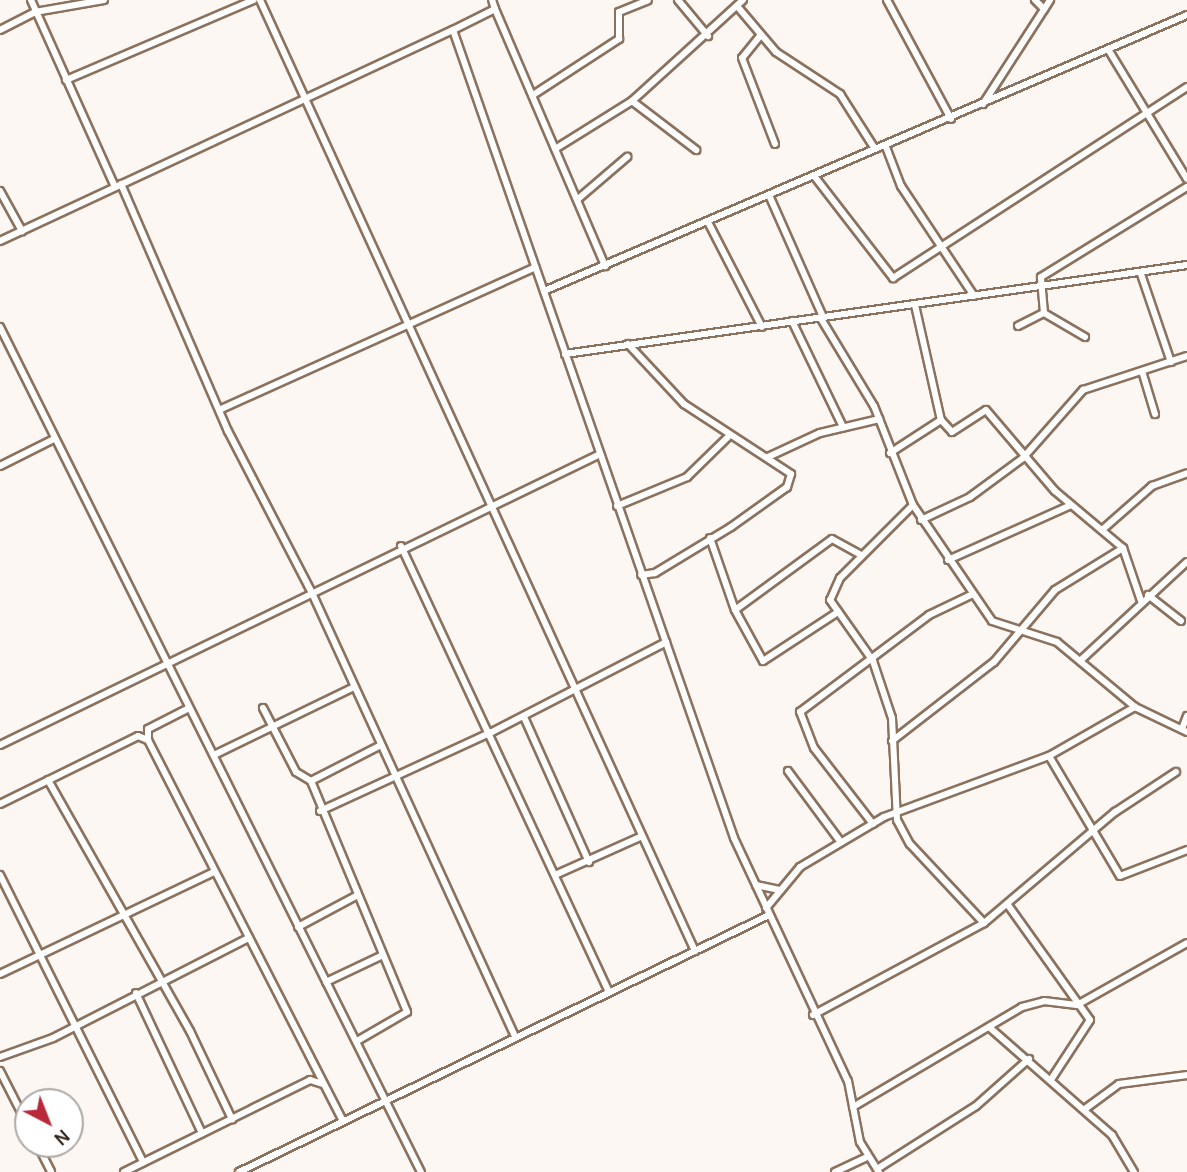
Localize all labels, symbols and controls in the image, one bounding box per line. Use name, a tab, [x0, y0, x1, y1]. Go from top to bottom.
north arrow	[14, 1088, 84, 1158]
text: N	[49, 1124, 74, 1150]

